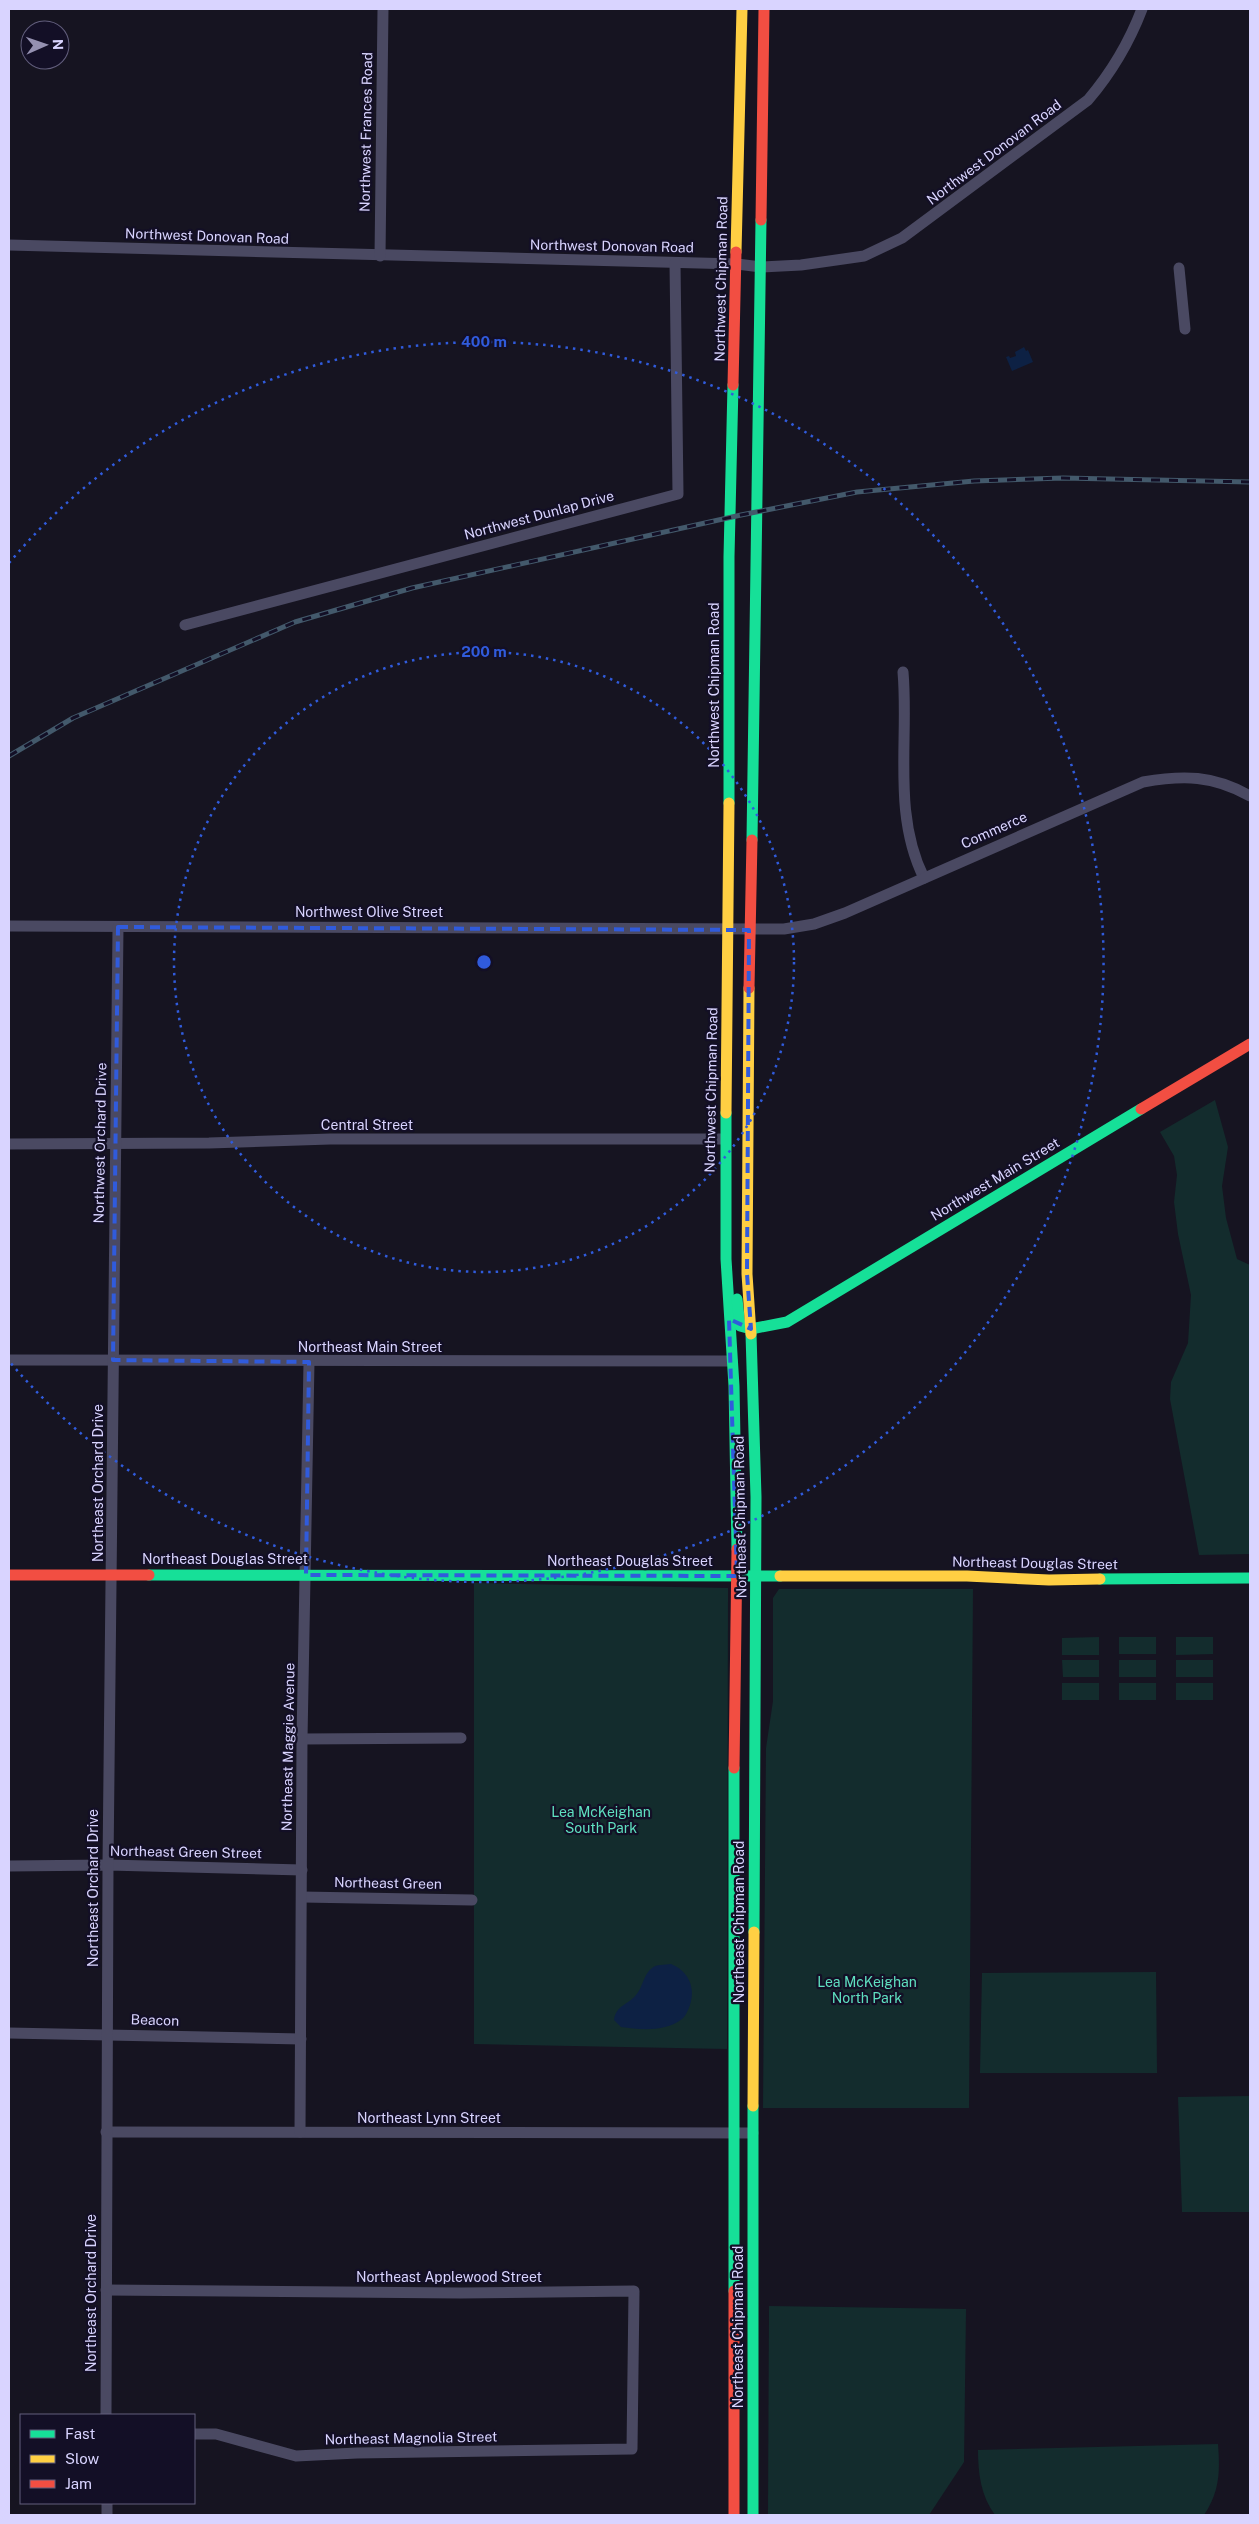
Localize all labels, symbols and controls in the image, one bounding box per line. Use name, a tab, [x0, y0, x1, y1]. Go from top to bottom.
north arrow	[20, 20, 70, 70]
text: N	[50, 39, 66, 50]
street label: Northwest Frances Road	[357, 52, 375, 212]
street label: Northwest Donovan Road	[924, 96, 1064, 208]
street label: Northwest Chipman Road	[712, 196, 730, 362]
street label: Northwest Donovan Road	[125, 225, 289, 247]
street label: Northwest Donovan Road	[530, 237, 694, 255]
text: 400 m	[461, 333, 507, 350]
street label: Northwest Dunlap Drive	[462, 487, 616, 543]
street label: Northwest Chipman Road	[706, 602, 722, 768]
text: 200 m	[461, 643, 507, 660]
street label: Commerce	[959, 808, 1030, 852]
street label: Northwest Olive Street	[295, 904, 443, 920]
centre of rings	[475, 953, 493, 971]
street label: Northwest Chipman Road	[702, 1007, 720, 1173]
street label: Northwest Orchard Drive	[91, 1062, 109, 1224]
street label: Central Street	[321, 1117, 413, 1133]
street label: Northwest Main Street	[928, 1134, 1062, 1224]
street label: Northeast Main Street	[298, 1339, 442, 1355]
street label: Northeast Orchard Drive	[90, 1404, 106, 1562]
street label: Northeast Chipman Road	[731, 1436, 749, 1598]
street label: Northeast Douglas Street	[142, 1551, 308, 1567]
street label: Northeast Douglas Street	[547, 1553, 713, 1569]
street label: Northeast Douglas Street	[952, 1554, 1118, 1572]
street label: Northeast Maggie Avenue	[279, 1663, 297, 1831]
park label: Lea McKeighan South Park	[551, 1804, 651, 1836]
street label: Northeast Orchard Drive	[85, 1809, 101, 1967]
street label: Northeast Chipman Road	[731, 1841, 747, 2003]
street label: Northeast Green Street	[110, 1843, 262, 1861]
street label: Northeast Green	[334, 1874, 442, 1892]
park label: Lea McKeighan North Park	[817, 1974, 917, 2006]
street label: Beacon	[130, 2011, 180, 2029]
street label: Northeast Lynn Street	[357, 2110, 501, 2126]
street label: Northeast Orchard Drive	[83, 2214, 99, 2372]
street label: Northeast Chipman Road	[730, 2246, 746, 2408]
street label: Northeast Applewood Street	[356, 2269, 542, 2285]
legend	[20, 2414, 195, 2504]
text: Fast	[65, 2425, 95, 2442]
street label: Northeast Magnolia Street	[324, 2428, 498, 2448]
text: Slow	[65, 2450, 100, 2467]
text: Jam	[65, 2475, 92, 2492]

